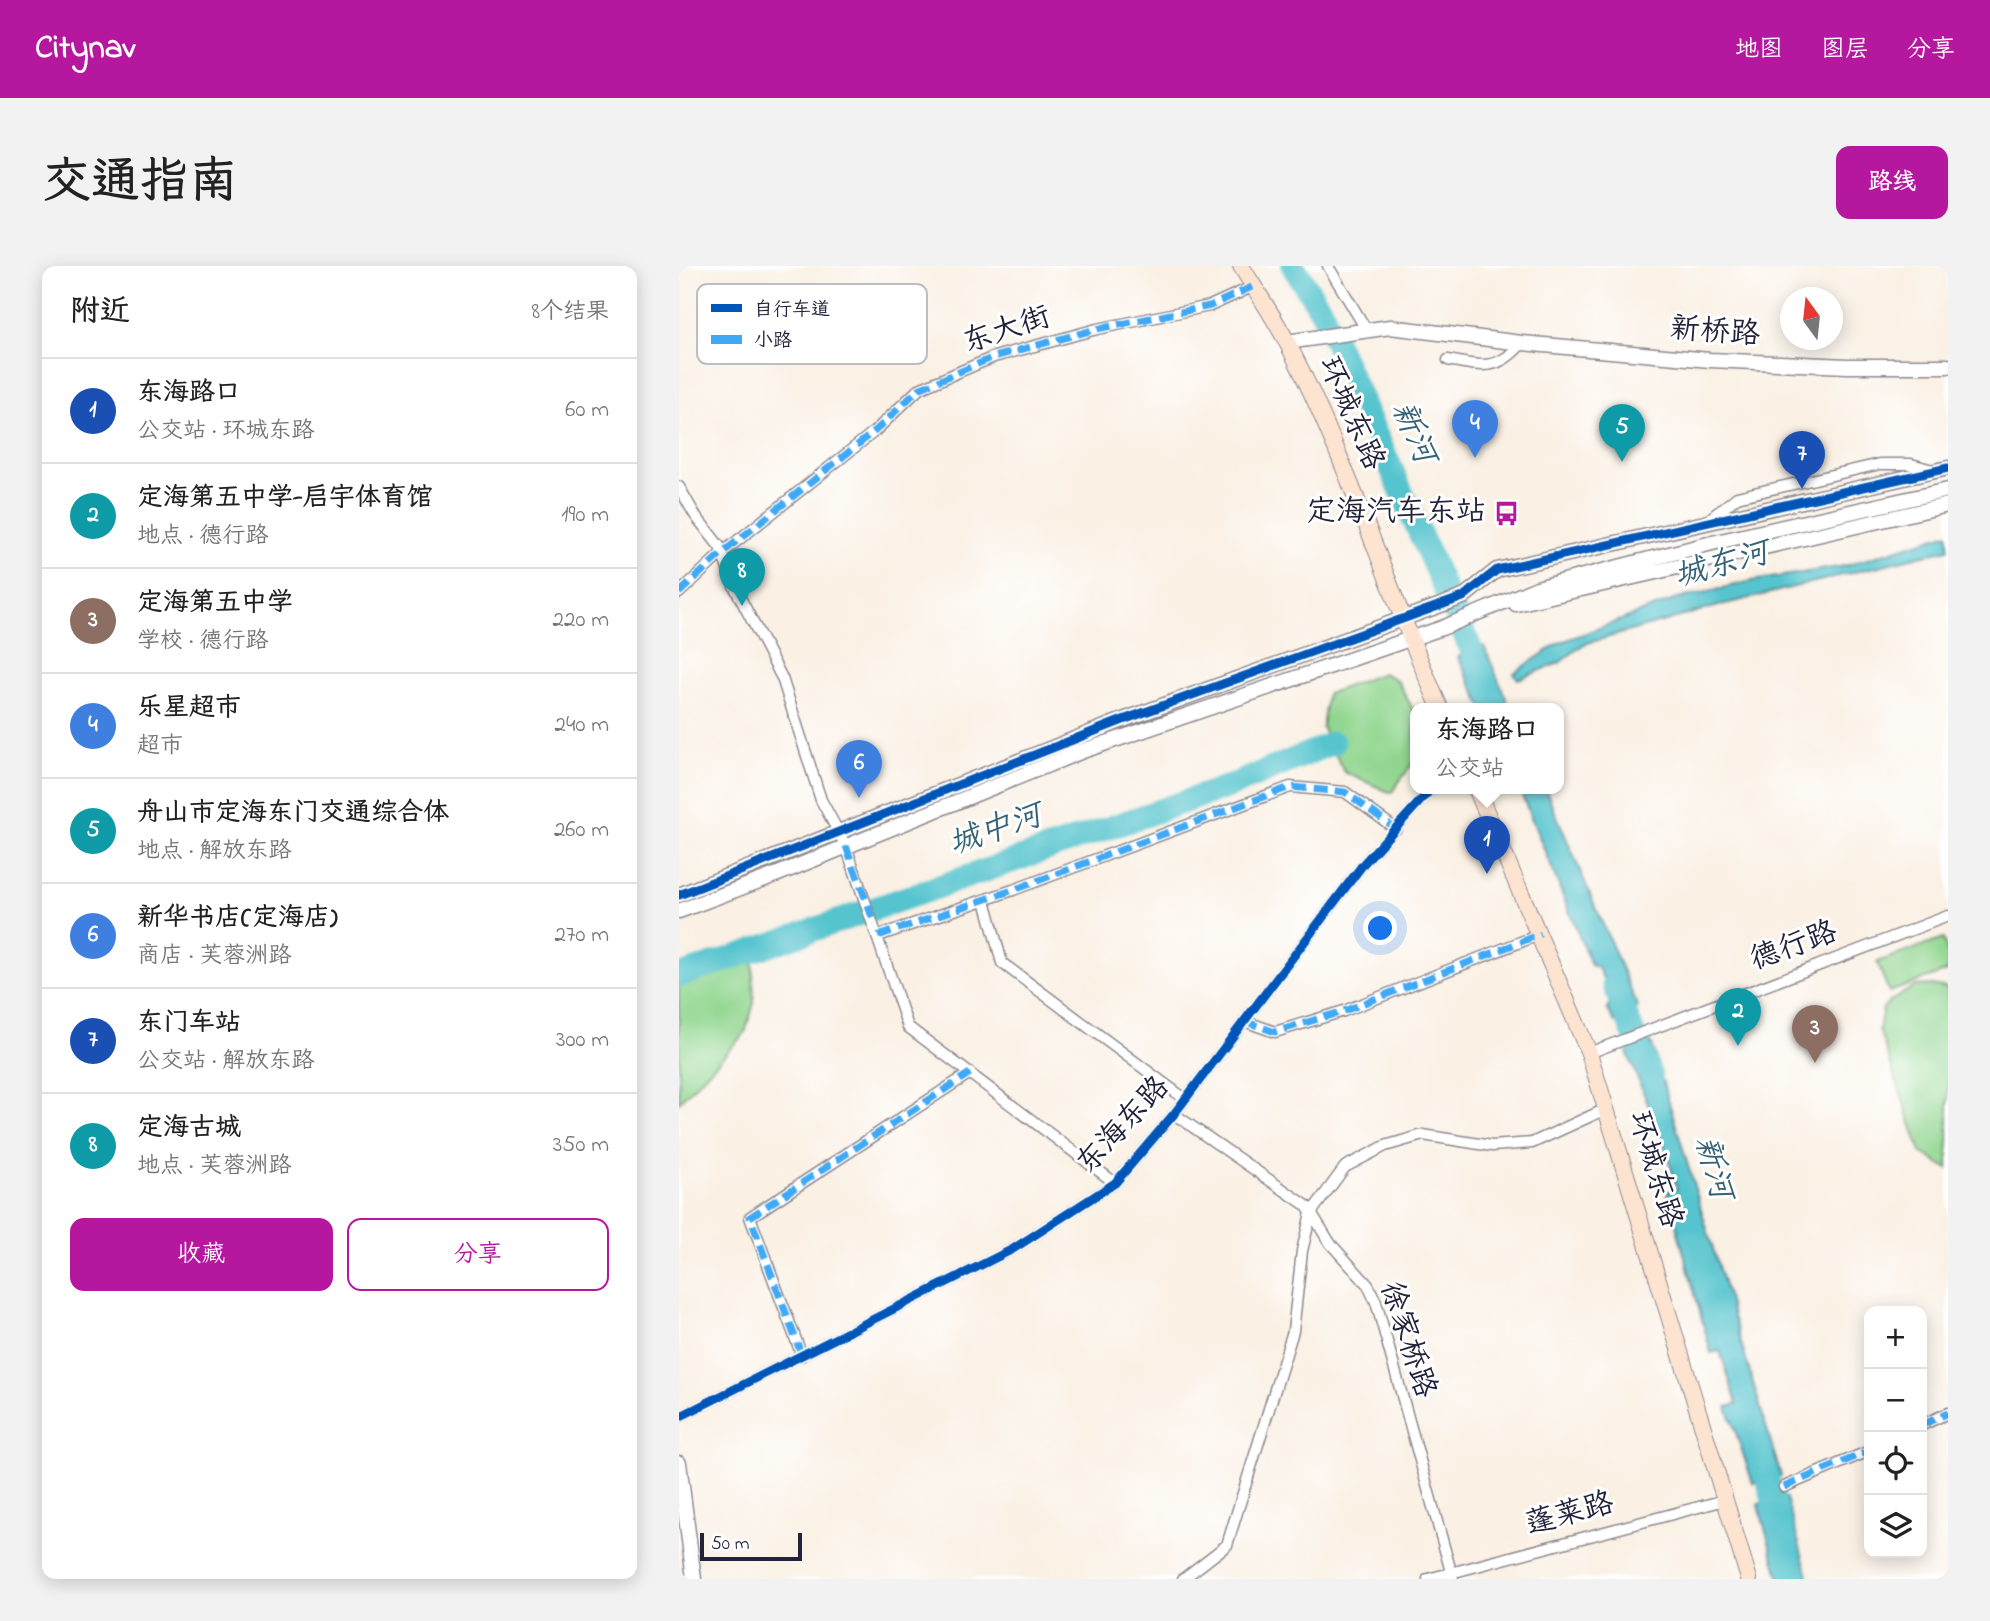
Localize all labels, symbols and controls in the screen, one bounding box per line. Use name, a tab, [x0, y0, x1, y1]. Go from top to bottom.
text: Citynav	[35, 25, 135, 73]
text: 地图	[1735, 33, 1783, 68]
text: 图层	[1821, 33, 1869, 68]
text: 分享	[1907, 33, 1955, 68]
button: 路线	[1836, 146, 1948, 219]
text: 交通指南	[42, 148, 238, 220]
legend	[697, 284, 927, 364]
north arrow	[1780, 287, 1843, 350]
text: 附近	[70, 291, 130, 335]
text: 8个结果	[531, 296, 609, 329]
street label: 东大街	[957, 296, 1057, 366]
text: 自行车道	[754, 297, 830, 324]
street label: 新桥路	[1669, 308, 1761, 358]
text: 小路	[754, 328, 792, 355]
street label: 环城东路	[1305, 350, 1395, 478]
text: 东海路口	[137, 375, 241, 413]
text: 1	[89, 394, 97, 427]
text: 60 m	[565, 394, 609, 427]
water label: 新河	[1378, 394, 1449, 476]
pin: 4	[1452, 400, 1498, 458]
pin: 5	[1599, 404, 1645, 462]
text: 公交站 · 环城东路	[137, 415, 314, 448]
pin: 7	[1779, 431, 1825, 489]
text: 定海第五中学-启宇体育馆	[137, 480, 433, 518]
place label: 定海汽车东站	[1306, 491, 1486, 535]
text: 2	[87, 499, 99, 532]
text: 190 m	[561, 499, 609, 532]
bus stop icon: 定海汽车东站	[1492, 499, 1520, 527]
text: 地点 · 德行路	[137, 520, 268, 553]
water label: 城东河	[1670, 530, 1779, 601]
pin: 8	[719, 548, 765, 606]
text: 定海第五中学	[137, 585, 293, 623]
text: 3	[88, 604, 98, 637]
text: 220 m	[553, 604, 609, 637]
text: 学校 · 德行路	[137, 625, 268, 658]
text: 乐星超市	[137, 690, 241, 728]
popup	[1410, 703, 1564, 794]
text: 4	[88, 709, 98, 742]
text: 240 m	[555, 709, 609, 742]
text: 东海路口	[1435, 713, 1539, 751]
text: 超市	[137, 730, 183, 763]
pin: 6	[836, 740, 882, 798]
text: 公交站	[1435, 753, 1504, 786]
water label: 城中河	[943, 792, 1054, 869]
text: 舟山市定海东门交通综合体	[137, 795, 449, 833]
text: 5	[86, 814, 100, 847]
text: 260 m	[554, 814, 609, 847]
pin: 1	[1464, 816, 1510, 874]
text: 地点 · 解放东路	[137, 835, 291, 868]
text: 新华书店(定海店)	[137, 900, 338, 938]
your location	[1363, 911, 1397, 945]
street label: 德行路	[1744, 911, 1844, 983]
text: 6	[88, 919, 98, 952]
text: 270 m	[555, 919, 609, 952]
text: 商店 · 芙蓉洲路	[137, 940, 291, 973]
pin: 2	[1715, 988, 1761, 1046]
text: 东门车站	[137, 1005, 241, 1043]
pin: 3	[1792, 1005, 1838, 1063]
text: 7	[88, 1024, 98, 1057]
text: 300 m	[556, 1024, 609, 1057]
text: 公交站 · 解放东路	[137, 1045, 314, 1078]
street label: 东海东路	[1067, 1067, 1181, 1185]
street label: 环城东路	[1615, 1106, 1693, 1234]
text: 定海古城	[137, 1110, 241, 1148]
text: 8	[89, 1129, 97, 1162]
text: 350 m	[553, 1129, 609, 1162]
water label: 新河	[1681, 1131, 1745, 1210]
text: 地点 · 芙蓉洲路	[137, 1150, 291, 1183]
button: 收藏	[70, 1218, 333, 1291]
button: 分享	[347, 1218, 609, 1291]
street label: 徐家桥路	[1368, 1276, 1446, 1404]
map controls	[1864, 1306, 1927, 1558]
button: +	[1864, 1306, 1927, 1369]
button: −	[1864, 1369, 1927, 1432]
button: locate	[1864, 1432, 1927, 1495]
street label: 蓬莱路	[1521, 1482, 1619, 1548]
button: layers	[1864, 1495, 1927, 1558]
scale bar	[700, 1530, 801, 1562]
text: 50 m	[711, 1531, 750, 1558]

